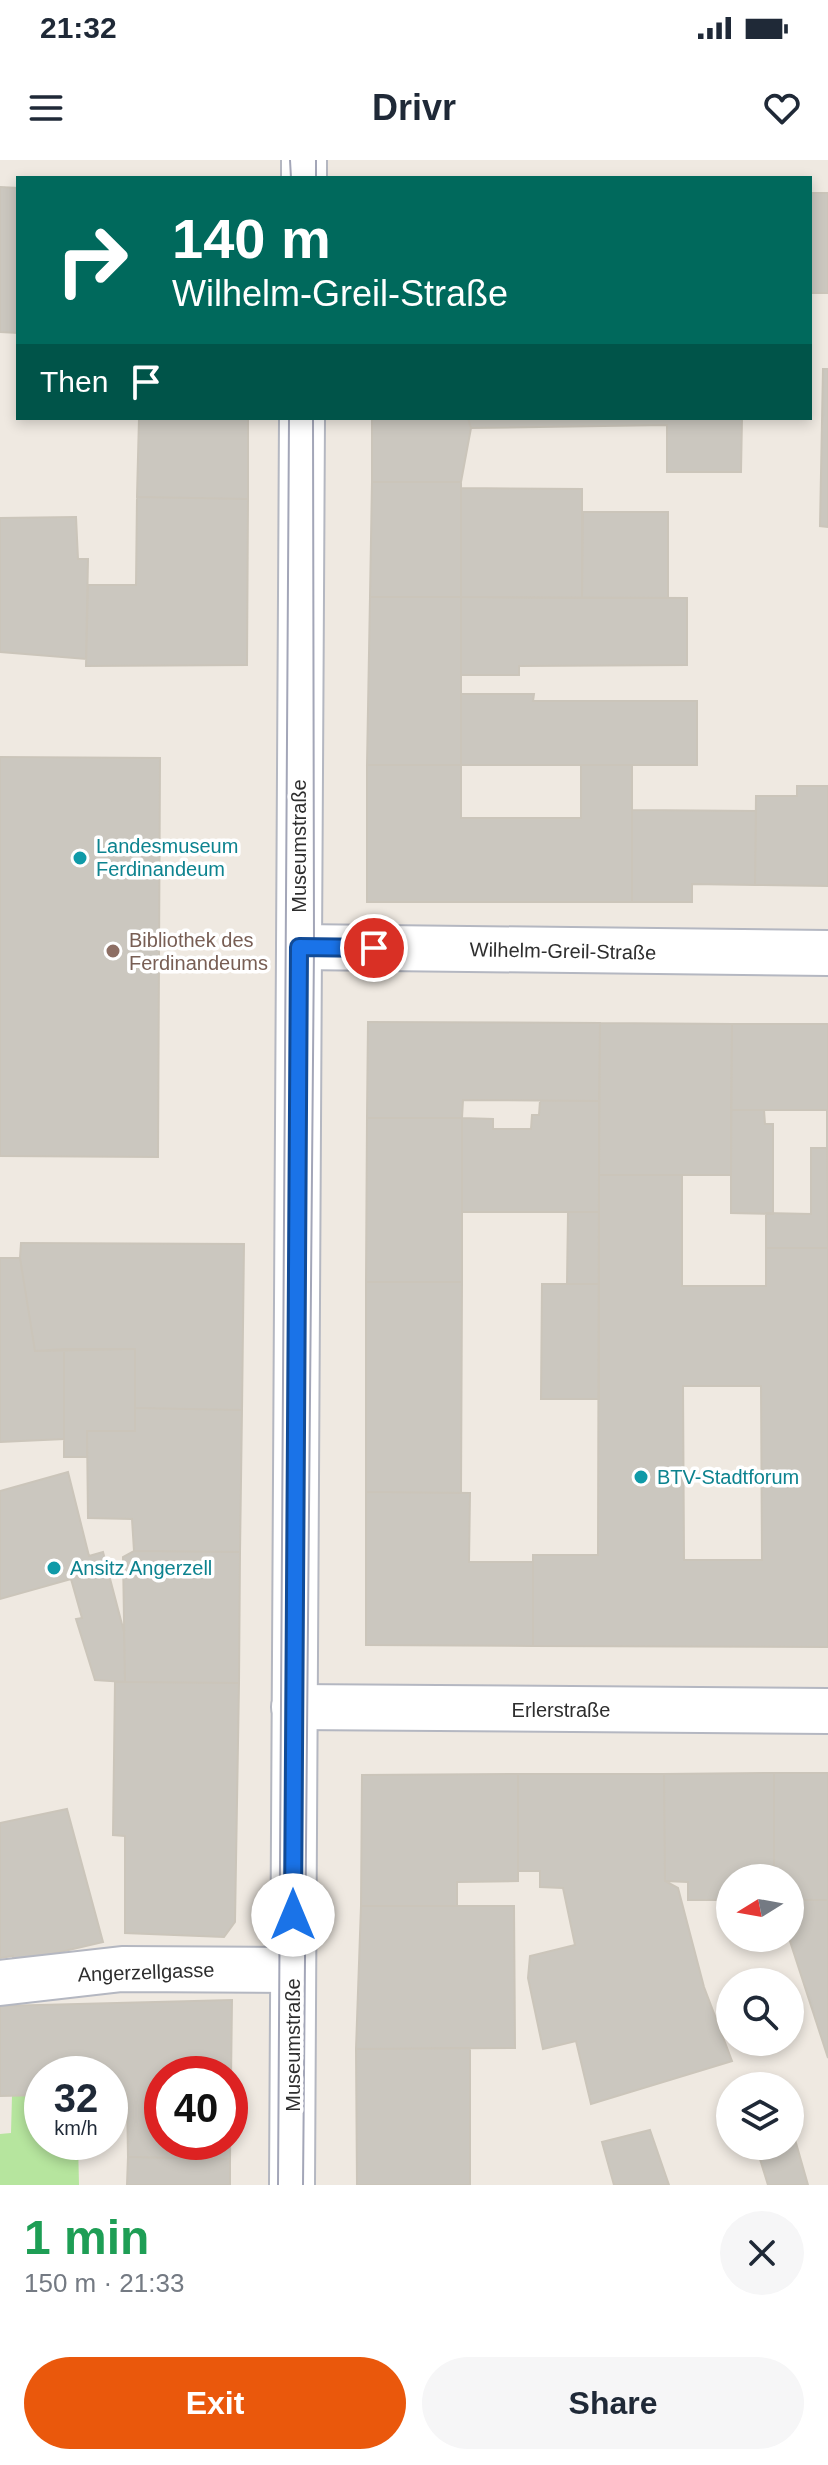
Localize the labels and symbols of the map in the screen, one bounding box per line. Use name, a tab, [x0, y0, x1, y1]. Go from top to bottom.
street label: Museumstraße	[288, 779, 310, 913]
place label: Landesmuseum Ferdinandeum	[96, 835, 238, 880]
marker: Landesmuseum Ferdinandeum	[71, 849, 89, 867]
pin	[340, 914, 408, 982]
place label: Bibliothek des Ferdinandeums	[129, 929, 268, 974]
street label: Wilhelm-Greil-Straße	[469, 938, 657, 964]
marker: Bibliothek des Ferdinandeums	[104, 942, 122, 960]
place label: BTV-Stadtforum	[657, 1466, 799, 1488]
marker: BTV-Stadtforum	[632, 1468, 650, 1486]
place label: Ansitz Angerzell	[70, 1557, 212, 1579]
marker: Ansitz Angerzell	[45, 1559, 63, 1577]
street label: Erlerstraße	[512, 1699, 610, 1721]
north arrow	[716, 1864, 804, 1952]
position arrow	[251, 1873, 335, 1957]
street label: Angerzellgasse	[77, 1959, 215, 1985]
street label: Museumstraße	[282, 1978, 304, 2112]
speed limit sign: 40	[144, 2056, 248, 2160]

